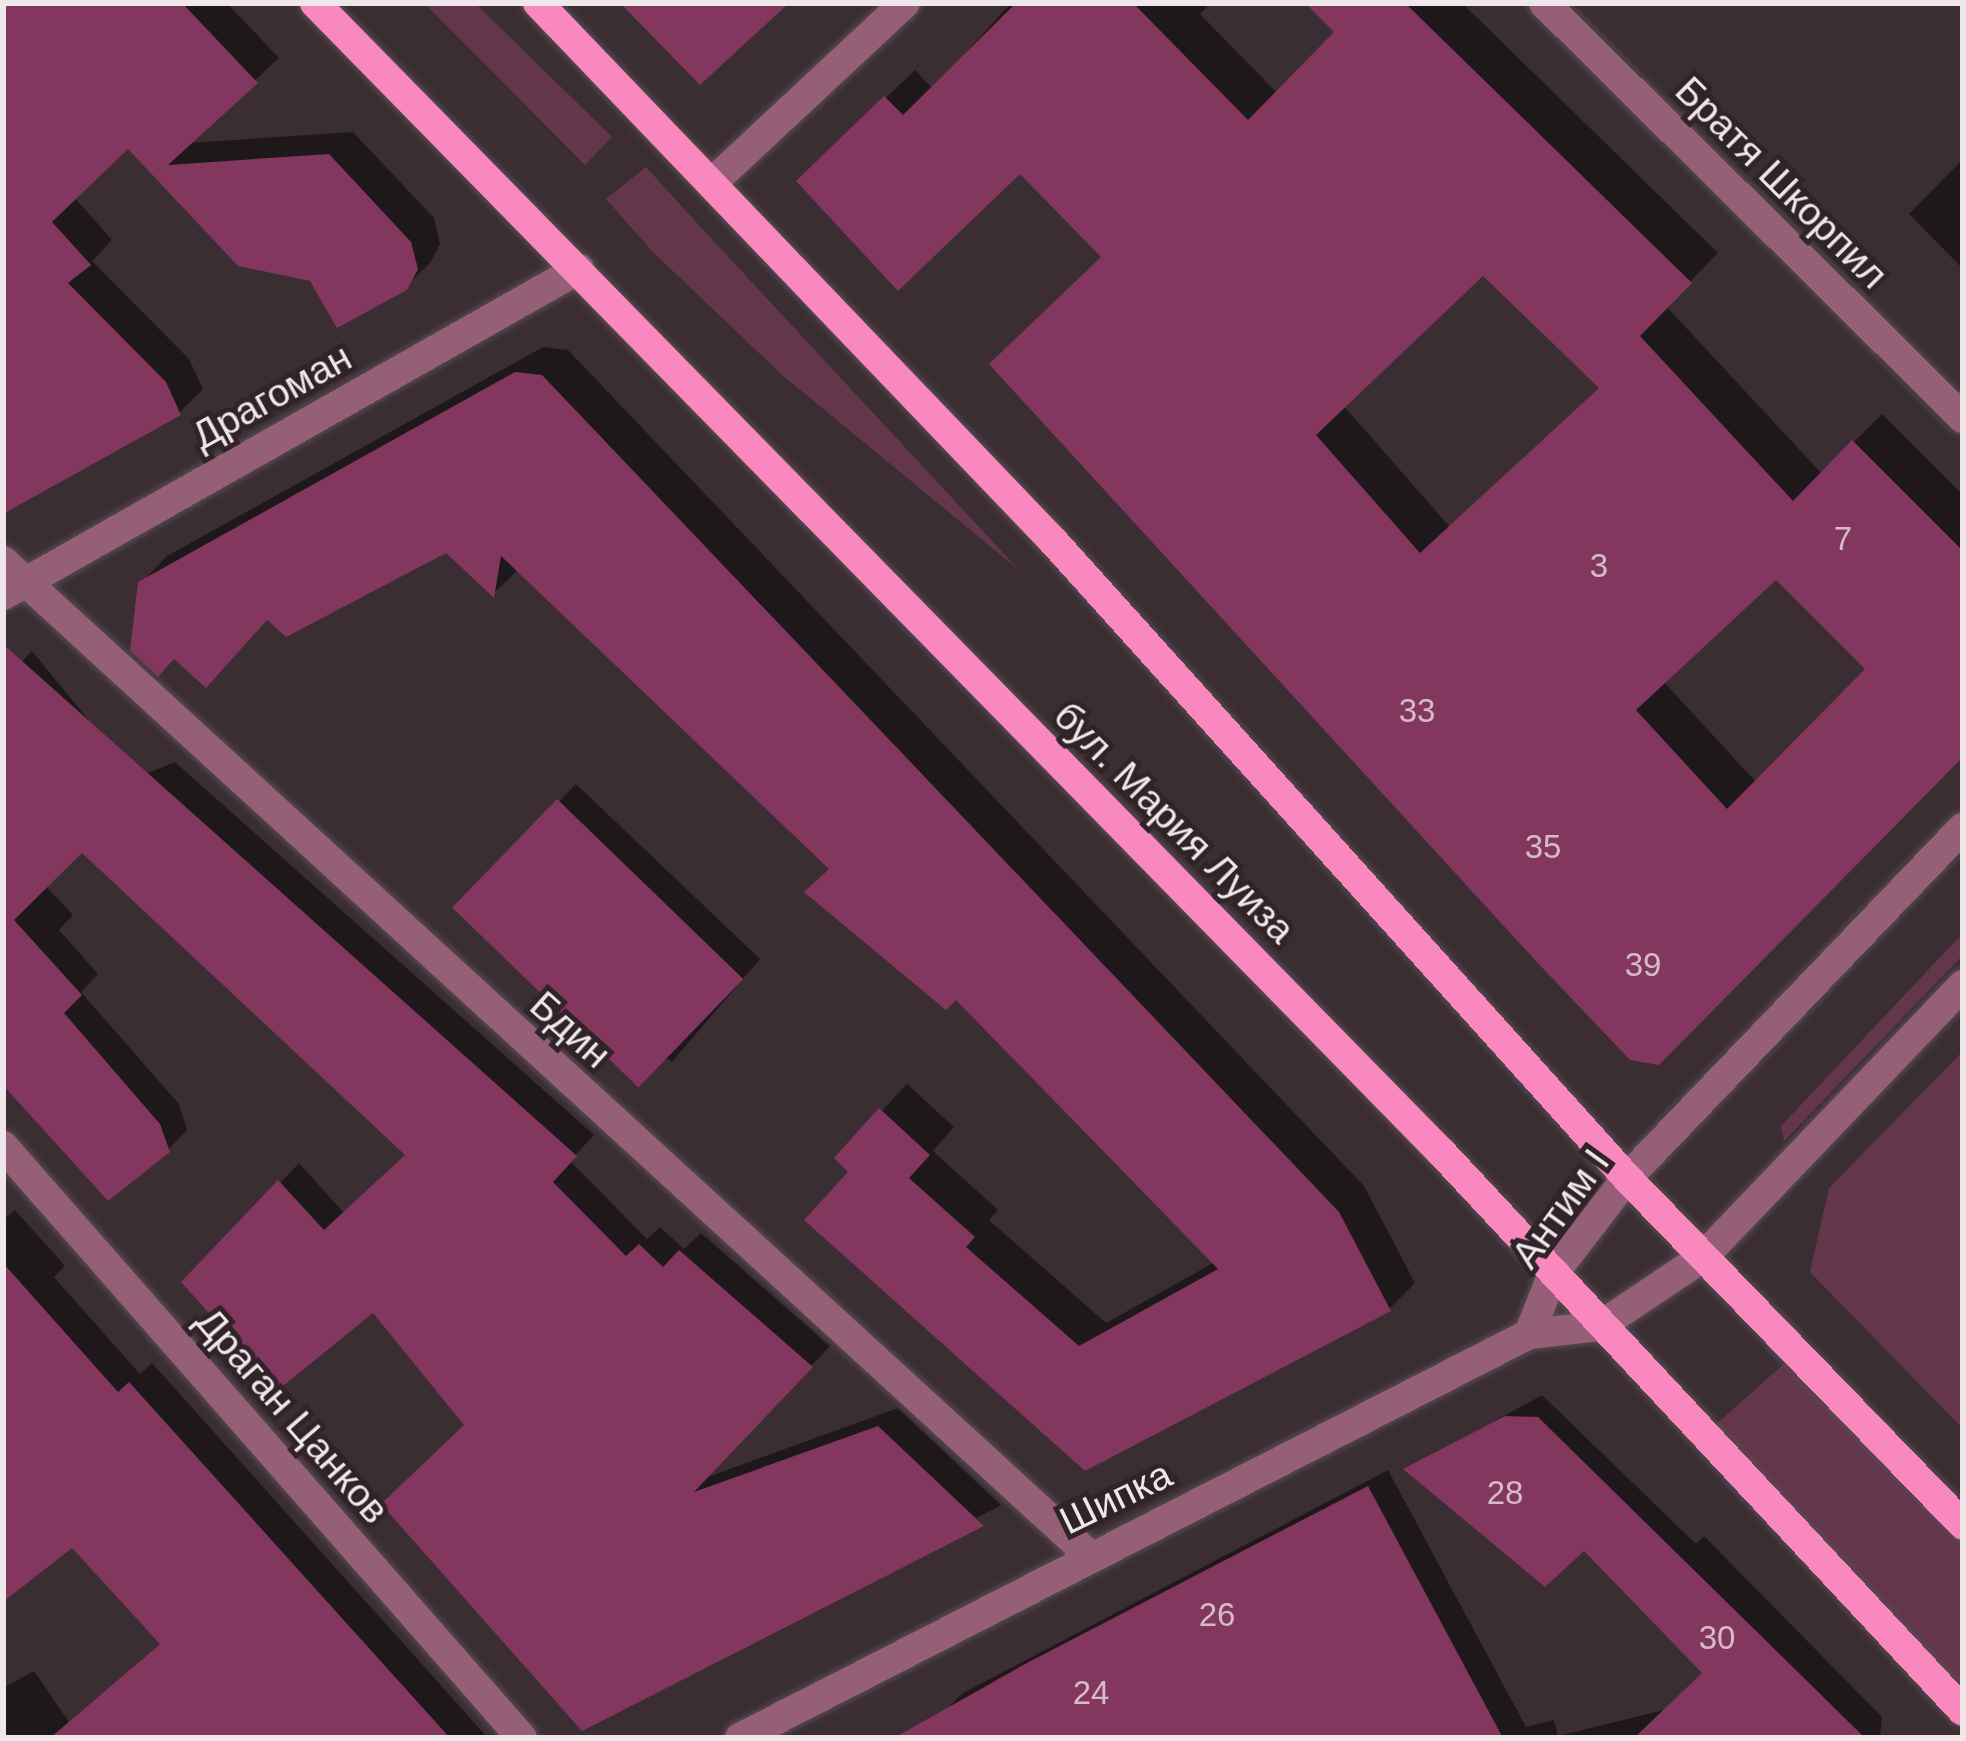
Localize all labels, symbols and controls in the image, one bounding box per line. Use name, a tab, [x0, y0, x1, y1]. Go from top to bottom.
street label: Братя Шкорпил	[1665, 67, 1897, 299]
street label: Драгоман	[184, 334, 360, 460]
house number: 7	[1834, 519, 1852, 559]
house number: 3	[1590, 546, 1608, 586]
house number: 33	[1399, 691, 1435, 731]
street label: бул. Мария Луиза	[1044, 693, 1304, 953]
house number: 35	[1525, 827, 1561, 867]
house number: 39	[1625, 945, 1661, 985]
street label: Бдин	[520, 982, 620, 1078]
street label: Антим I	[1502, 1140, 1620, 1278]
street label: Драган Цанков	[186, 1299, 398, 1533]
street label: Шипка	[1053, 1451, 1179, 1545]
house number: 28	[1487, 1473, 1523, 1513]
house number: 26	[1199, 1595, 1235, 1635]
house number: 30	[1699, 1618, 1735, 1658]
house number: 24	[1073, 1673, 1109, 1713]

